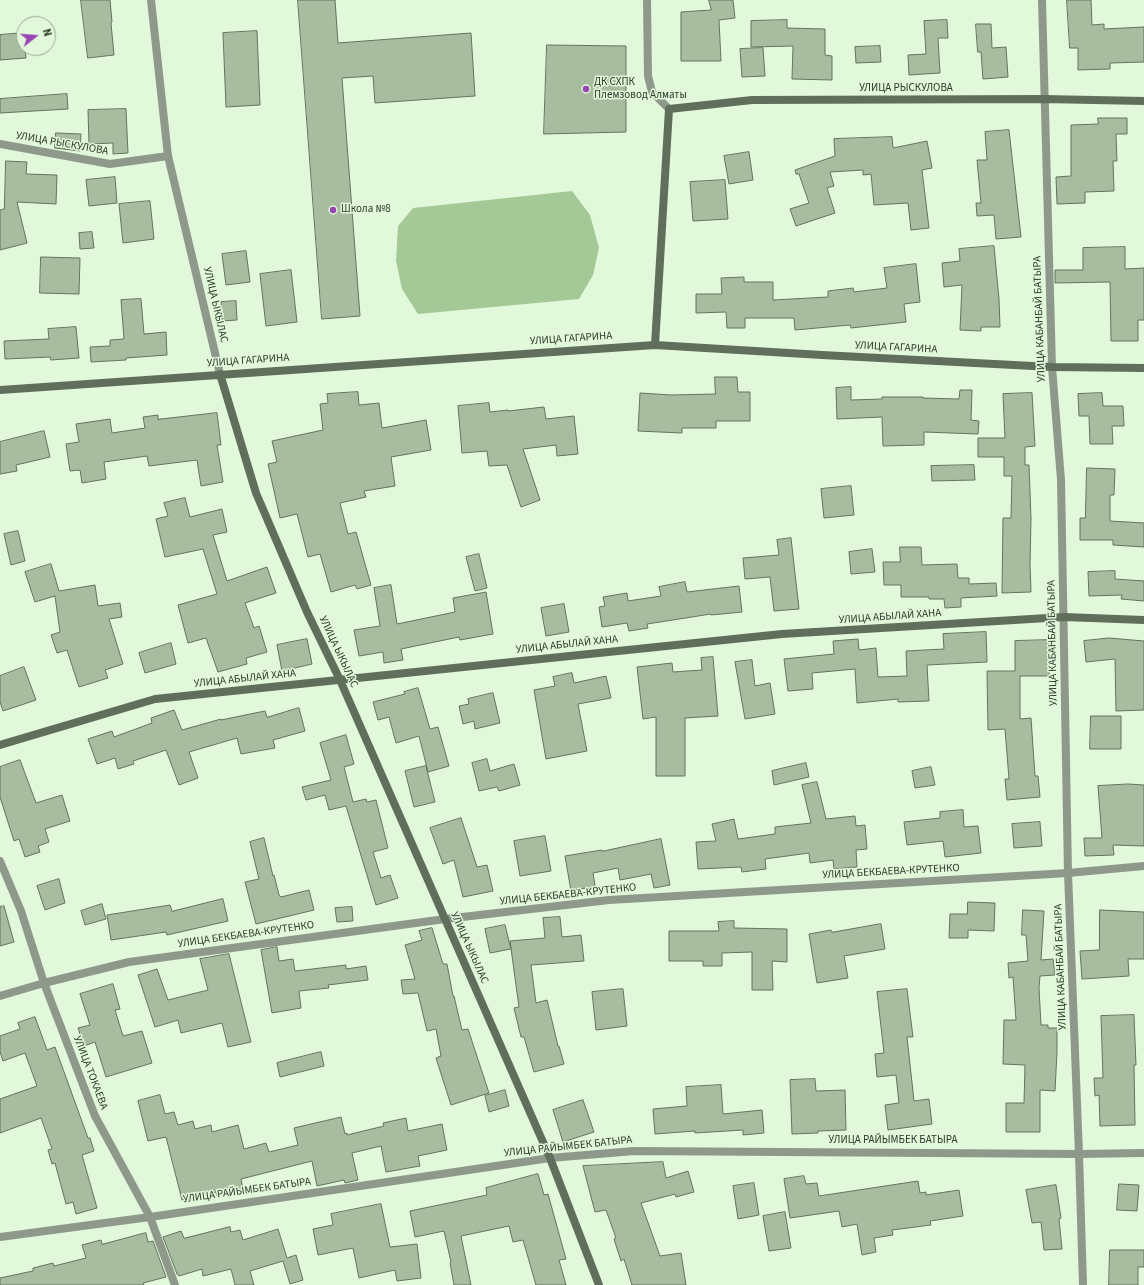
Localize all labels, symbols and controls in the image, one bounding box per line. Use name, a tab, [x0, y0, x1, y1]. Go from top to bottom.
north arrow	[16, 16, 56, 56]
text: N	[39, 27, 55, 38]
place label: ДК СХПК Племзовод Алматы	[594, 76, 687, 102]
street label: УЛИЦА РЫСКУЛОВА	[859, 82, 953, 96]
marker: ДК СХПК Племзовод Алматы	[581, 84, 591, 94]
street label: УЛИЦА РЫСКУЛОВА	[15, 129, 109, 159]
place label: Школа №8	[341, 203, 391, 217]
marker: Школа №8	[328, 205, 338, 215]
street label: УЛИЦА КАБАНБАЙ БАТЫРА	[1031, 256, 1049, 382]
street label: УЛИЦА ЫКЫЛАС	[200, 266, 230, 344]
street label: УЛИЦА ГАГАРИНА	[529, 330, 613, 348]
street label: УЛИЦА ГАГАРИНА	[854, 339, 938, 357]
street label: УЛИЦА ГАГАРИНА	[206, 352, 290, 370]
street label: УЛИЦА КАБАНБАЙ БАТЫРА	[1045, 580, 1061, 706]
street label: УЛИЦА АБЫЛАЙ ХАНА	[838, 607, 942, 627]
street label: УЛИЦА ЫКЫЛАС	[316, 614, 360, 690]
street label: УЛИЦА АБЫЛАЙ ХАНА	[515, 633, 619, 657]
street label: УЛИЦА АБЫЛАЙ ХАНА	[193, 667, 297, 691]
street label: УЛИЦА БЕКБАЕВА-КРУТЕНКО	[822, 862, 960, 882]
street label: УЛИЦА БЕКБАЕВА-КРУТЕНКО	[499, 881, 637, 909]
street label: УЛИЦА КАБАНБАЙ БАТЫРА	[1052, 904, 1070, 1030]
street label: УЛИЦА ЫКЫЛАС	[447, 910, 491, 986]
street label: УЛИЦА БЕКБАЕВА-КРУТЕНКО	[177, 919, 315, 951]
street label: УЛИЦА ТОКАЕВА	[70, 1034, 110, 1112]
street label: УЛИЦА РАЙЫМБЕК БАТЫРА	[503, 1134, 633, 1160]
street label: УЛИЦА РАЙЫМБЕК БАТЫРА	[829, 1134, 957, 1148]
street label: УЛИЦА РАЙЫМБЕК БАТЫРА	[182, 1175, 312, 1207]

